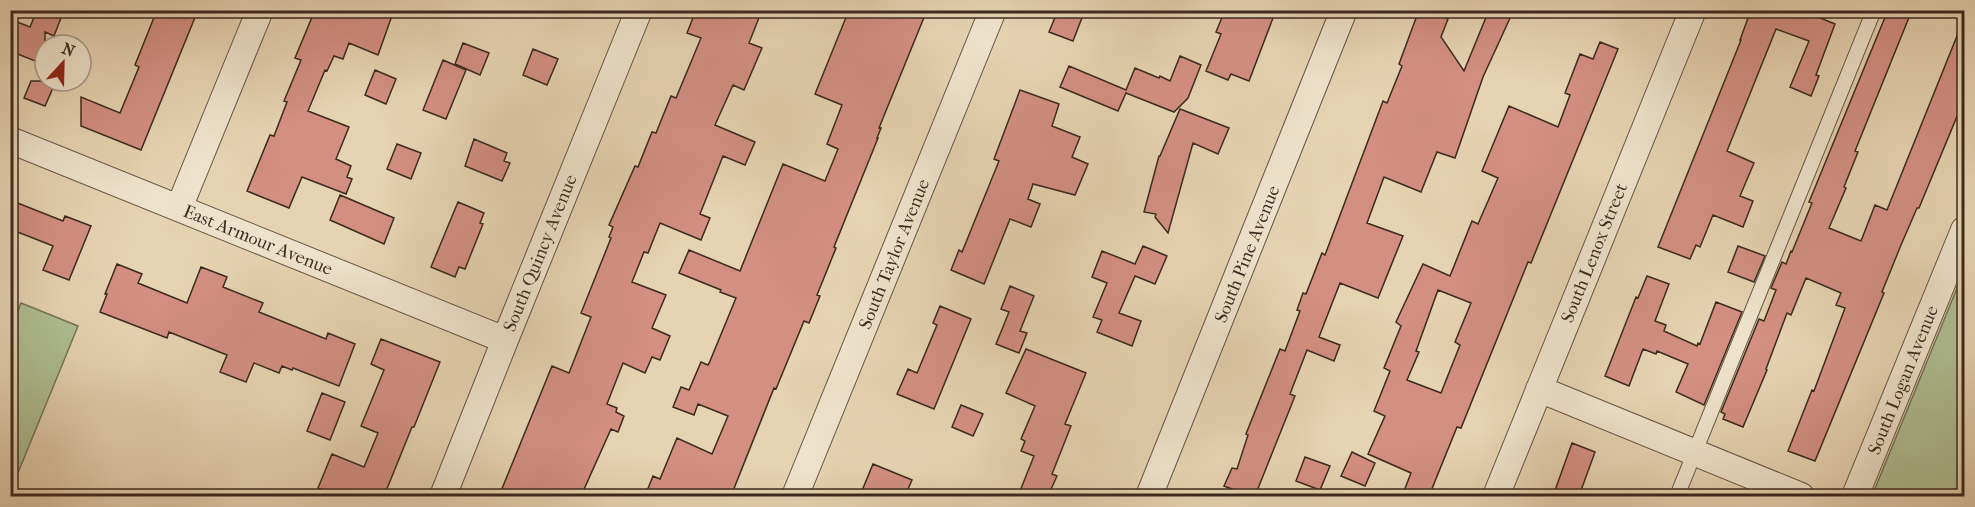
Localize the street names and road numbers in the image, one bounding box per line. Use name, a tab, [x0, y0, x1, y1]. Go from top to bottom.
street label: South Quincy Avenue	[499, 171, 582, 335]
street label: South Taylor Avenue	[855, 176, 934, 332]
street label: South Lenox Street	[1557, 180, 1632, 326]
street label: South Pine Avenue	[1210, 182, 1285, 326]
street label: East Armour Avenue	[180, 201, 336, 280]
street label: South Logan Avenue	[1864, 302, 1943, 458]

